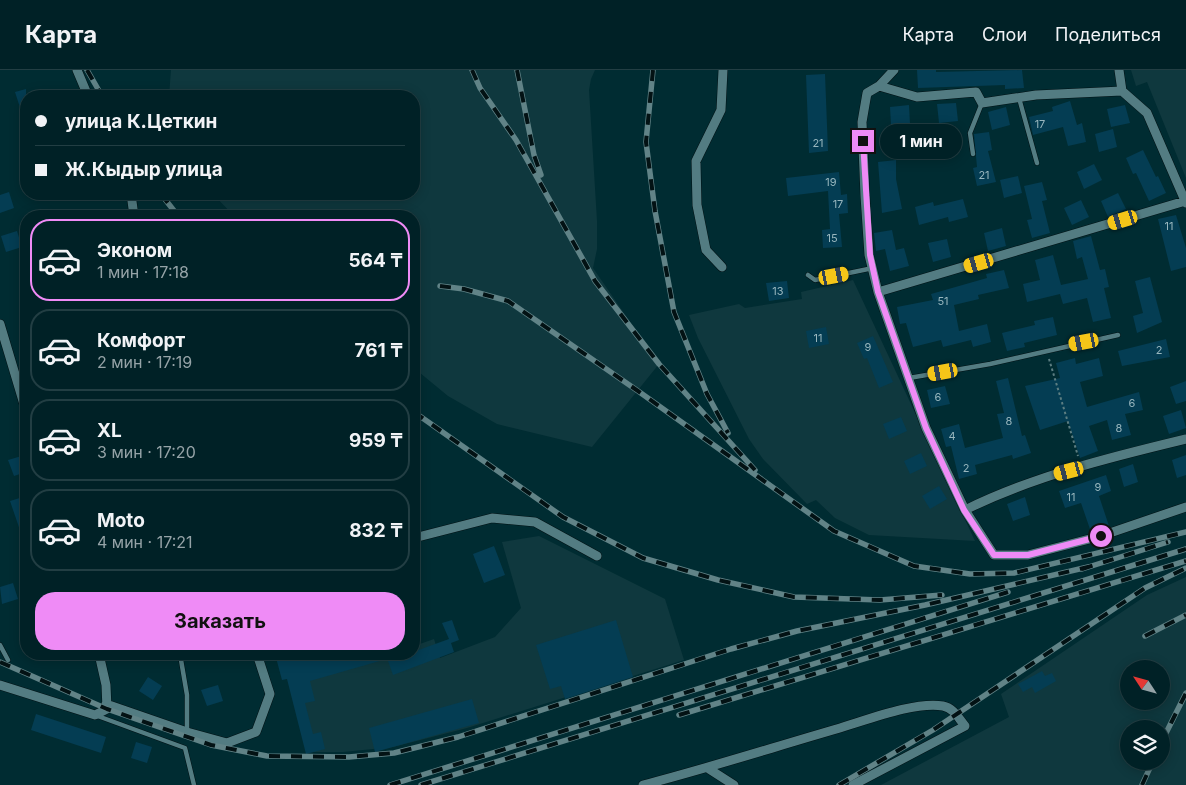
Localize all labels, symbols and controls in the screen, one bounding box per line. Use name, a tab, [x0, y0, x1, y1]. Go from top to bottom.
text: Карта	[25, 20, 97, 49]
text: Карта	[902, 24, 954, 45]
text: Слои	[982, 24, 1027, 45]
text: Поделиться	[1055, 24, 1161, 45]
text: улица К.Цеткин	[65, 110, 217, 133]
house number: 17	[1035, 117, 1045, 131]
callout: 1 мин	[880, 124, 963, 158]
route end	[852, 130, 874, 152]
text: 1 мин	[899, 131, 943, 151]
house number: 21	[812, 136, 824, 150]
text: Ж.Кыдыр улица	[65, 158, 223, 181]
house number: 21	[978, 168, 990, 182]
house number: 19	[825, 175, 837, 189]
house number: 17	[833, 197, 843, 211]
car	[1106, 208, 1139, 232]
house number: 11	[1165, 219, 1173, 233]
house number: 15	[826, 231, 838, 245]
icon: car	[37, 238, 82, 283]
text: Эконом	[97, 239, 172, 262]
text: 564 ₸	[348, 249, 403, 272]
car	[962, 252, 995, 274]
text: 1 мин · 17:18	[97, 262, 189, 282]
car	[817, 266, 850, 286]
house number: 13	[772, 284, 784, 298]
house number: 51	[937, 294, 949, 308]
icon: car	[37, 328, 82, 373]
text: Комфорт	[97, 329, 185, 352]
house number: 11	[814, 331, 822, 345]
car	[1067, 332, 1100, 352]
text: 761 ₸	[355, 339, 403, 362]
house number: 9	[865, 340, 872, 354]
house number: 2	[1156, 343, 1162, 357]
text: 2 мин · 17:19	[97, 352, 192, 372]
car	[926, 362, 959, 382]
house number: 6	[935, 390, 942, 404]
house number: 6	[1129, 396, 1136, 410]
house number: 8	[1006, 414, 1013, 428]
icon: car	[37, 418, 82, 463]
text: XL	[97, 419, 122, 442]
house number: 8	[1116, 421, 1123, 435]
text: 959 ₸	[349, 429, 403, 452]
house number: 4	[948, 429, 956, 443]
text: 3 мин · 17:20	[97, 442, 196, 462]
car	[1052, 460, 1085, 482]
house number: 2	[963, 461, 969, 475]
house number: 9	[1095, 480, 1102, 494]
house number: 11	[1067, 490, 1075, 504]
icon: car	[37, 508, 82, 553]
text: Moto	[97, 509, 145, 532]
text: 832 ₸	[349, 519, 403, 542]
route start	[1090, 525, 1112, 547]
text: 4 мин · 17:21	[97, 532, 193, 552]
button: Заказать	[35, 592, 405, 650]
north arrow	[1120, 660, 1170, 710]
map controls	[1120, 660, 1170, 770]
button: layers	[1120, 720, 1170, 770]

